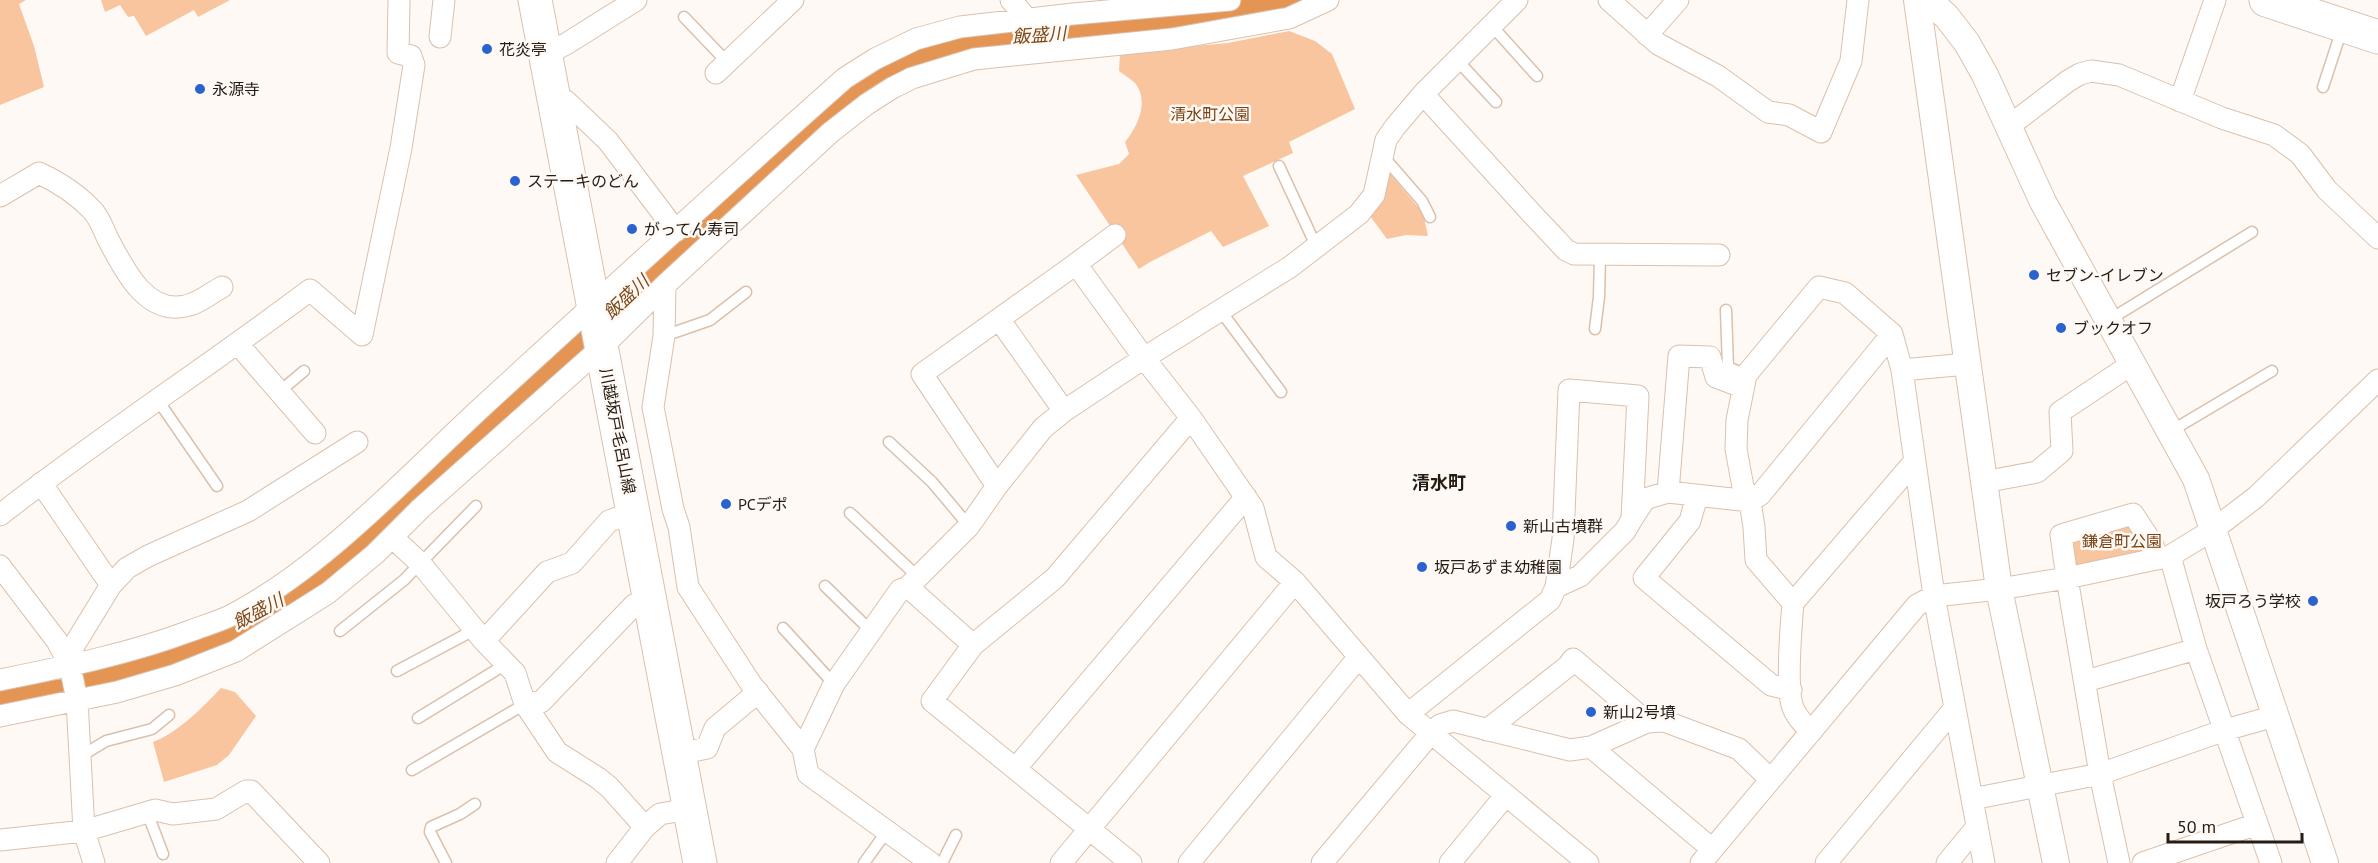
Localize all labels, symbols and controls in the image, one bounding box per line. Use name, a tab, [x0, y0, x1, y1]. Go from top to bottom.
water label: 飯盛川	[1011, 22, 1069, 48]
place label: 花炎亭	[499, 39, 547, 59]
marker: 花炎亭	[480, 42, 494, 56]
place label: 永源寺	[212, 79, 260, 99]
marker: 永源寺	[193, 82, 207, 96]
park label: 清水町公園	[1170, 104, 1250, 124]
place label: ステーキのどん	[527, 171, 639, 191]
marker: ステーキのどん	[508, 174, 522, 188]
place label: がってん寿司	[644, 219, 739, 239]
marker: がってん寿司	[625, 222, 639, 236]
place label: セブン-イレブン	[2046, 265, 2164, 285]
marker: セブン-イレブン	[2027, 268, 2041, 282]
water label: 飯盛川	[598, 269, 655, 324]
place label: ブックオフ	[2073, 318, 2153, 338]
marker: ブックオフ	[2054, 321, 2068, 335]
street label: 川越坂戸毛呂山線	[596, 366, 640, 496]
district label: 清水町	[1412, 471, 1466, 494]
place label: PCデポ	[738, 494, 788, 514]
marker: PCデポ	[719, 497, 733, 511]
place label: 新山古墳群	[1523, 516, 1603, 536]
marker: 新山古墳群	[1504, 519, 1518, 533]
park label: 鎌倉町公園	[2082, 531, 2162, 551]
place label: 坂戸あずま幼稚園	[1434, 557, 1562, 577]
marker: 坂戸あずま幼稚園	[1415, 560, 1429, 574]
water label: 飯盛川	[229, 587, 289, 634]
place label: 坂戸ろう学校	[2205, 591, 2301, 611]
marker: 坂戸ろう学校	[2306, 594, 2320, 608]
place label: 新山2号墳	[1603, 702, 1676, 722]
marker: 新山2号墳	[1584, 705, 1598, 719]
scale bar	[2168, 806, 2302, 844]
text: 50 m	[2177, 815, 2216, 838]

